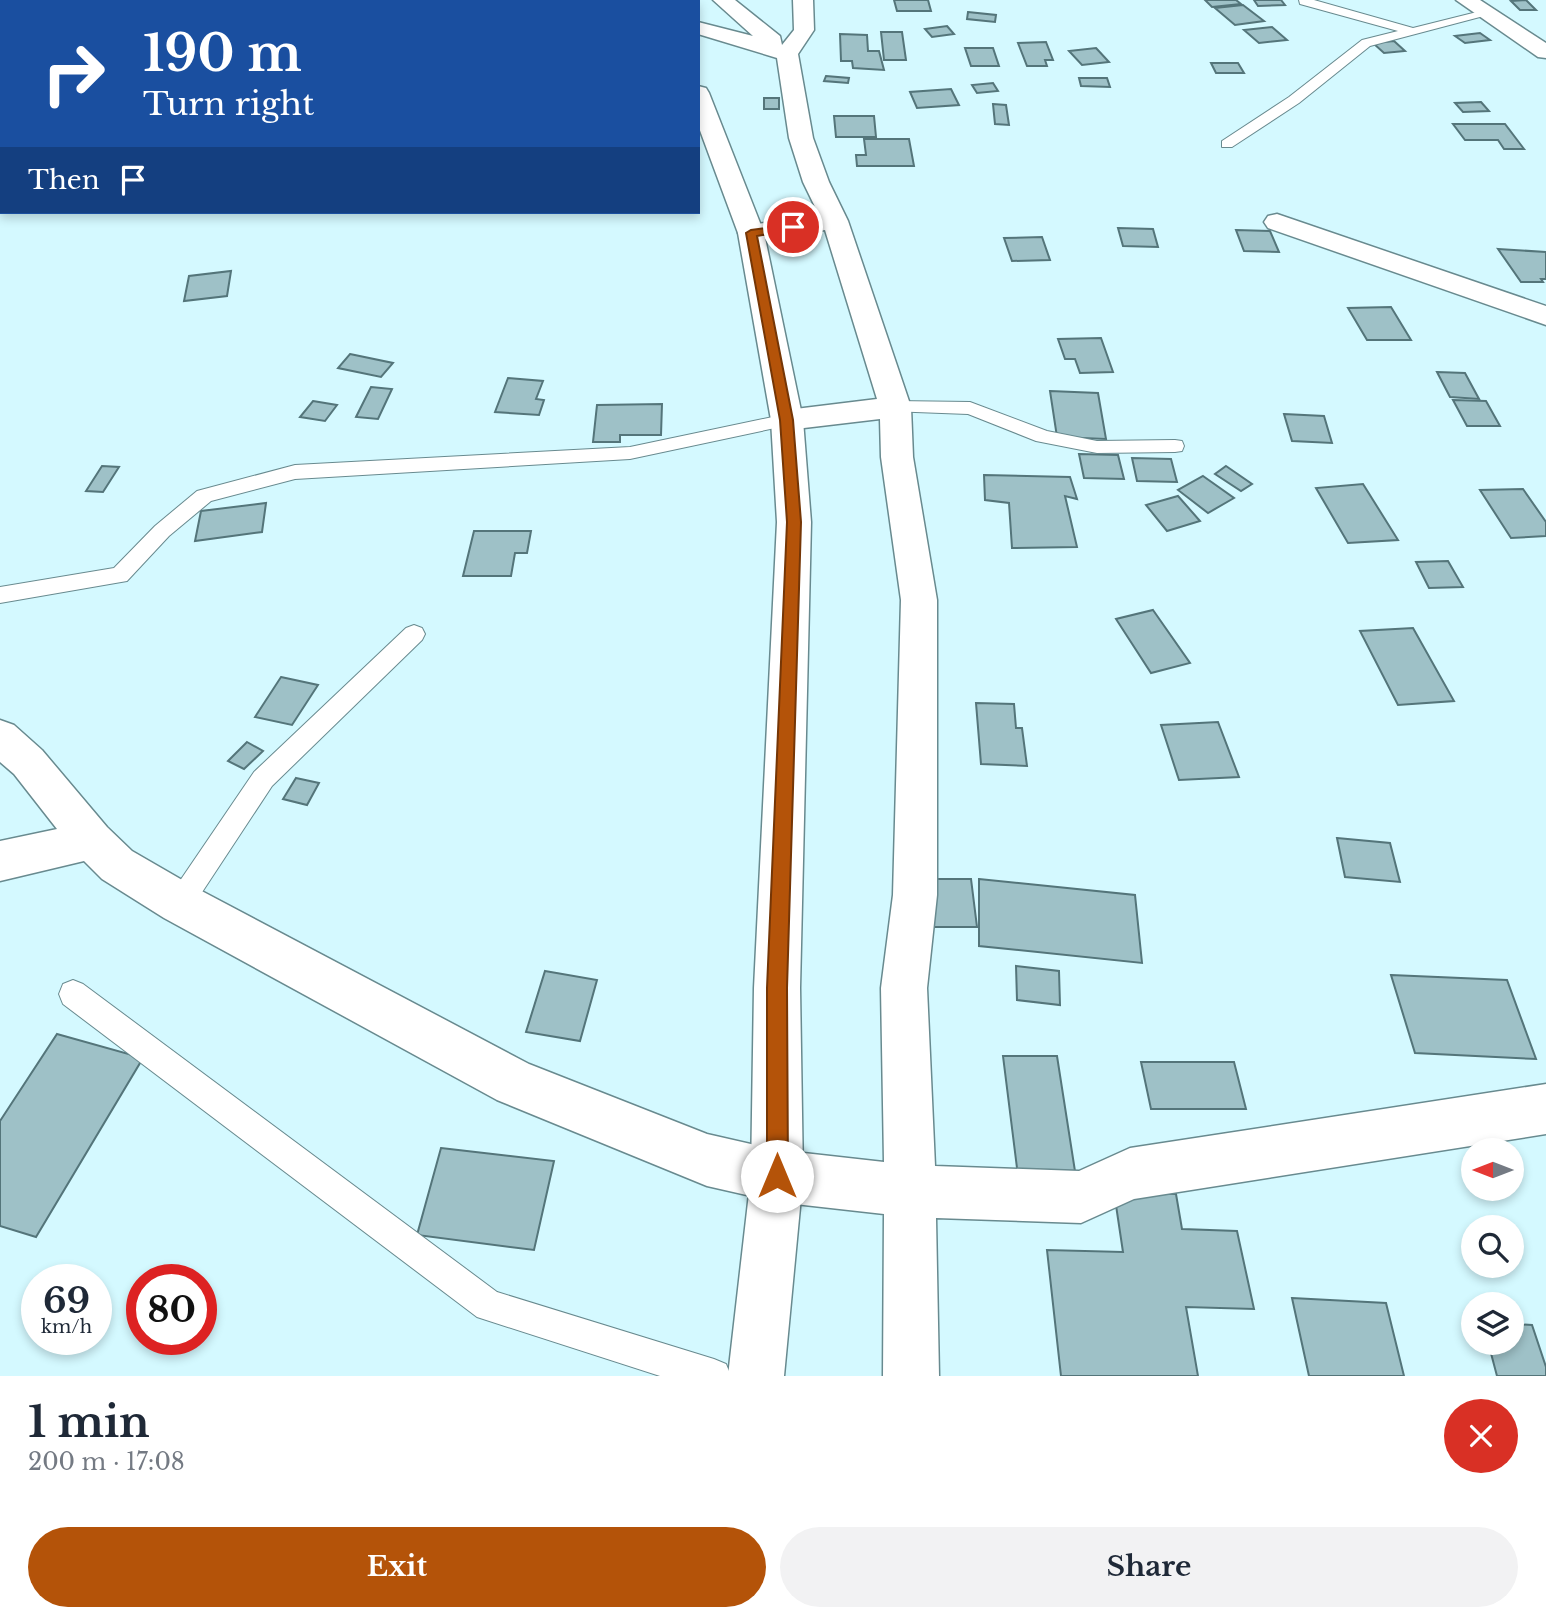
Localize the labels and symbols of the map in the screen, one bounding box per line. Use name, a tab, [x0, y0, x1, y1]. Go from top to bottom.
pin	[763, 197, 823, 257]
north arrow	[1461, 1138, 1524, 1200]
position arrow	[740, 1139, 814, 1213]
speed limit sign: 80	[126, 1264, 217, 1355]

